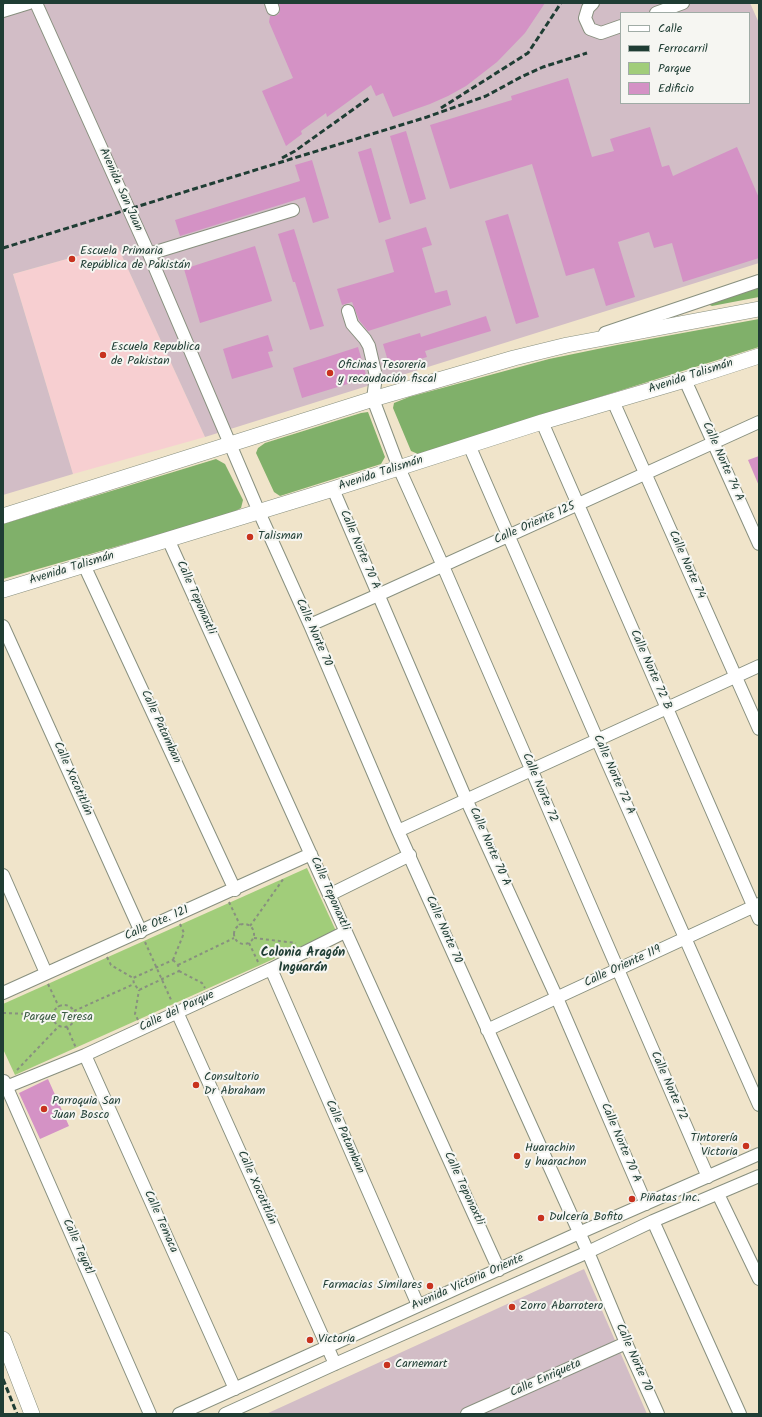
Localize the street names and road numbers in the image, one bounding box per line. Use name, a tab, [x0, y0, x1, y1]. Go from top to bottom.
street label: Avenida San Juan	[95, 146, 145, 234]
street label: Avenida Talismán	[647, 357, 735, 397]
street label: Calle Norte 74 A	[698, 420, 746, 504]
street label: Avenida Talismán	[337, 454, 425, 494]
street label: Calle Oriente 125	[492, 500, 578, 548]
street label: Calle Norte 70 A	[336, 508, 382, 592]
street label: Calle Norte 74	[664, 529, 708, 601]
street label: Avenida Talismán	[28, 549, 116, 589]
street label: Calle Teponaxtli	[172, 559, 218, 637]
street label: Calle Norte 70	[292, 597, 334, 669]
street label: Calle Norte 72 B	[626, 628, 674, 712]
street label: Calle Patamban	[137, 688, 183, 766]
street label: Calle Norte 72 A	[589, 733, 637, 817]
street label: Calle Xocotitlán	[49, 740, 95, 818]
street label: Calle Norte 72	[518, 751, 560, 825]
street label: Calle Norte 70 A	[465, 805, 513, 889]
street label: Calle Teponaxtli	[306, 855, 352, 933]
street label: Calle Norte 70	[422, 894, 464, 966]
street label: Calle Ote. 121	[123, 903, 191, 945]
street label: Calle Oriente 119	[582, 943, 664, 991]
street label: Calle del Parque	[137, 988, 217, 1036]
street label: Calle Norte 72	[646, 1049, 690, 1123]
street label: Calle Patamban	[321, 1098, 367, 1176]
street label: Calle Norte 70 A	[597, 1101, 643, 1185]
street label: Calle Xocotitlán	[233, 1149, 279, 1227]
street label: Calle Teponaxtli	[440, 1150, 486, 1228]
street label: Calle Temaca	[140, 1189, 180, 1255]
street label: Calle Teyotl	[58, 1217, 96, 1277]
street label: Avenida Victoria Oriente	[410, 1252, 526, 1314]
street label: Calle Norte 70	[612, 1322, 654, 1394]
street label: Calle Enriqueta	[508, 1357, 584, 1401]

